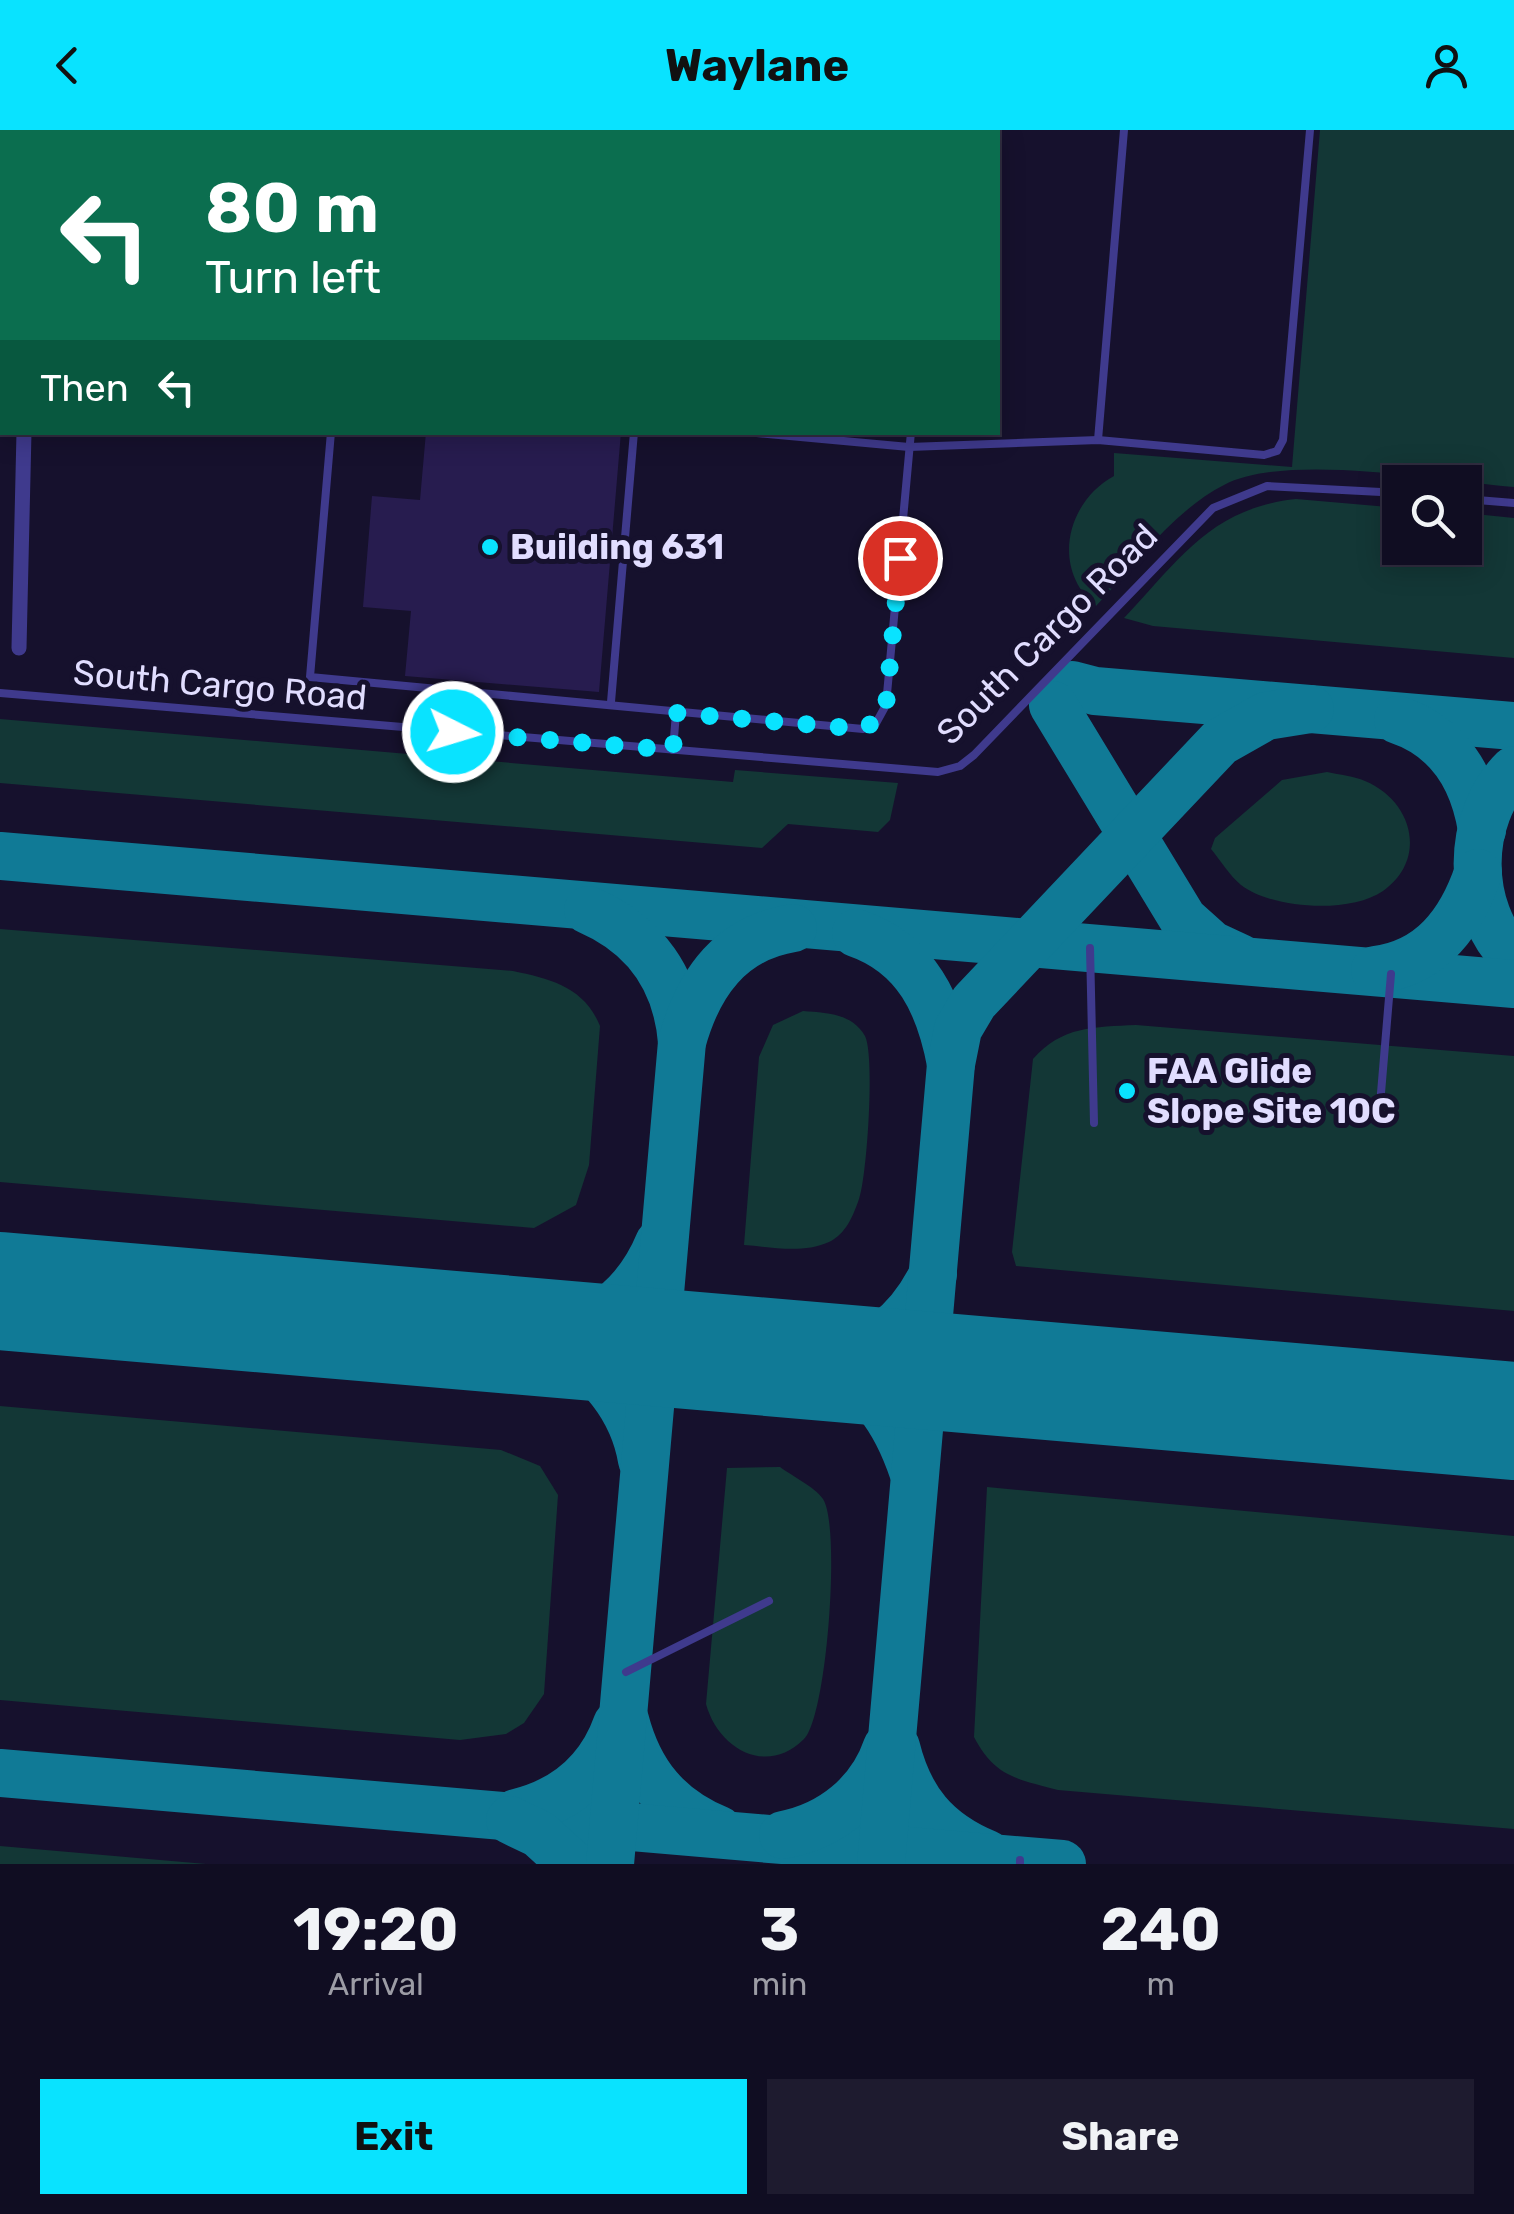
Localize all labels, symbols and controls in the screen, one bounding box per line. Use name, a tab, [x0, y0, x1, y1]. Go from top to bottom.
icon: back	[40, 38, 95, 93]
icon: person	[1419, 38, 1474, 93]
text: Waylane	[665, 39, 849, 92]
text: 80 m	[205, 167, 379, 250]
icon: left	[40, 170, 170, 300]
text: Turn left	[205, 251, 381, 304]
icon: left	[149, 360, 204, 415]
text: Then	[40, 365, 129, 411]
map controls	[1382, 465, 1482, 565]
button: search	[1382, 465, 1482, 565]
street label: South Cargo Road	[928, 515, 1166, 753]
pin	[858, 516, 943, 601]
place label: Building 631	[510, 526, 724, 568]
icon: arrive	[873, 531, 928, 586]
marker: Building 631	[479, 536, 501, 558]
street label: South Cargo Road	[71, 651, 369, 719]
position arrow	[401, 680, 505, 784]
place label: FAA Glide Slope Site 10C	[1147, 1050, 1396, 1132]
marker: FAA Glide Slope Site 10C	[1116, 1080, 1138, 1102]
text: 19:20	[293, 1894, 459, 1965]
text: 3	[760, 1894, 799, 1965]
text: 240	[1100, 1894, 1221, 1965]
text: Arrival	[328, 1965, 424, 2003]
text: min	[752, 1965, 807, 2003]
text: m	[1146, 1965, 1175, 2003]
button: Exit	[40, 2079, 747, 2194]
button: Share	[767, 2079, 1474, 2194]

